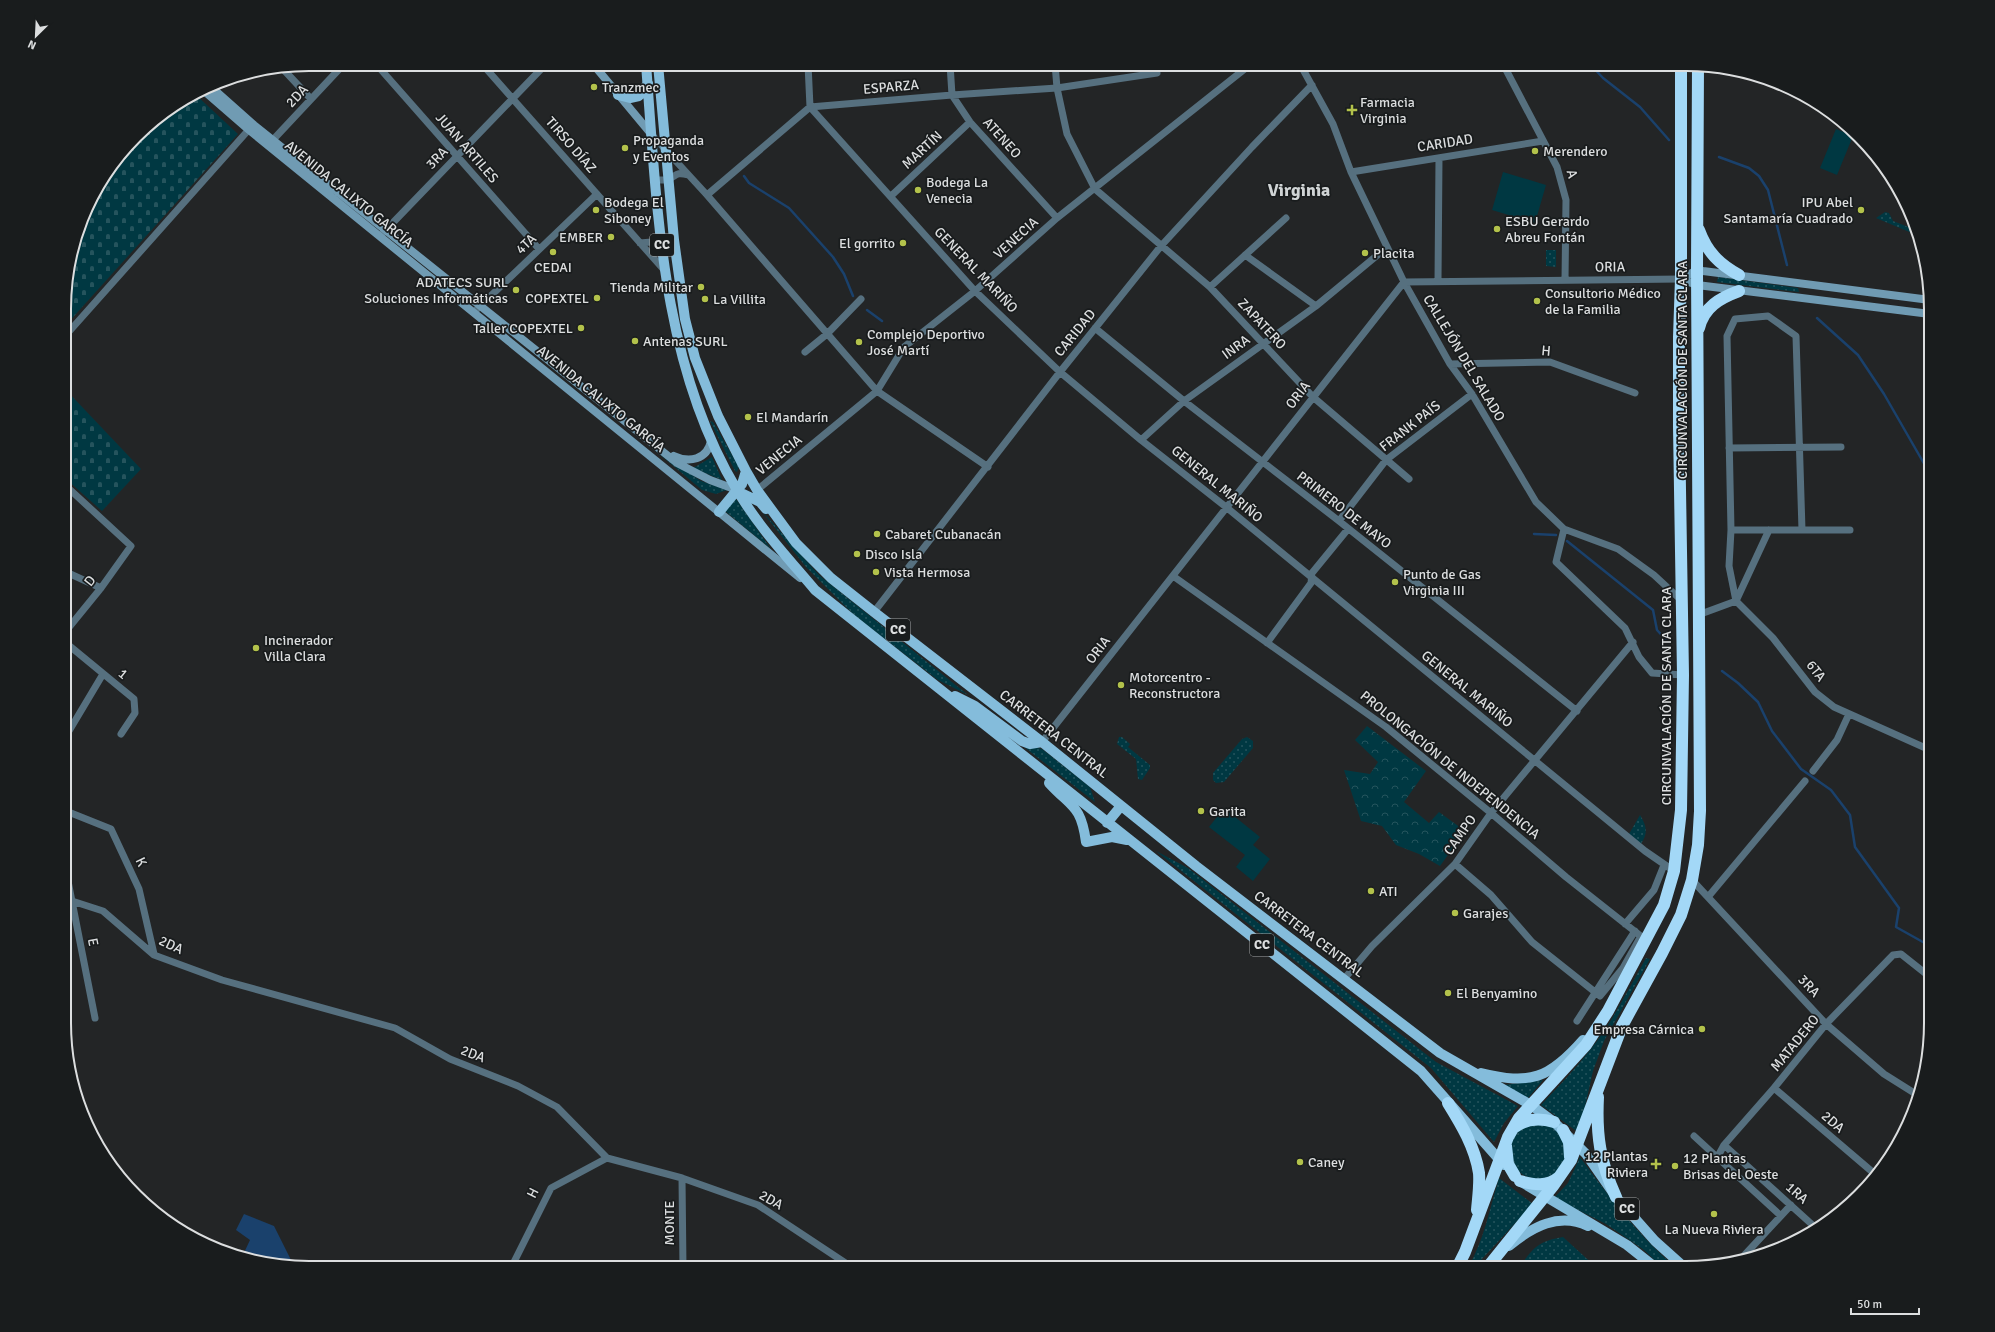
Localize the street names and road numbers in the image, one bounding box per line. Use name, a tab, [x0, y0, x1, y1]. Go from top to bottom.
street label: ESPARZA	[862, 76, 920, 98]
street label: 2DA	[282, 81, 312, 111]
street label: JUAN ARTILES	[432, 110, 502, 187]
street label: TIRSO DÍAZ	[542, 113, 600, 177]
street label: ATENEO	[979, 114, 1025, 162]
street label: MARTÍN	[898, 127, 946, 173]
street label: CARIDAD	[1416, 130, 1474, 156]
street label: AVENIDA CALIXTO GARCÍA	[281, 137, 417, 251]
street label: 3RA	[422, 143, 452, 173]
street label: A	[1563, 168, 1581, 181]
street label: VENECIA	[990, 213, 1042, 263]
street label: GENERAL MARIÑO	[931, 224, 1021, 316]
street label: 4TA	[512, 230, 540, 258]
road number: CC	[650, 234, 674, 256]
street label: ORIA	[1595, 258, 1626, 276]
street label: CIRCUNVALACIÓN DE SANTA CLARA	[1674, 260, 1691, 479]
street label: CALLEJÓN DEL SALADO	[1419, 292, 1509, 424]
street label: ZAPATERO	[1234, 295, 1290, 353]
street label: CARIDAD	[1051, 306, 1099, 360]
street label: INRA	[1219, 331, 1254, 363]
street label: AVENIDA CALIXTO GARCÍA	[533, 342, 669, 456]
street label: H	[1541, 342, 1551, 360]
street label: ORIA	[1282, 377, 1314, 412]
street label: FRANK PAÍS	[1376, 397, 1444, 455]
street label: VENECIA	[752, 431, 806, 479]
street label: GENERAL MARIÑO	[1168, 442, 1266, 526]
street label: PRIMERO DE MAYO	[1293, 468, 1395, 552]
street label: D	[81, 572, 99, 590]
street label: CIRCUNVALACIÓN DE SANTA CLARA	[1658, 586, 1675, 805]
road number: CC	[886, 619, 910, 641]
street label: ORIA	[1082, 632, 1114, 667]
street label: GENERAL MARIÑO	[1418, 647, 1516, 731]
street label: 6TA	[1802, 657, 1830, 685]
street label: 1	[115, 665, 131, 683]
street label: CARRETERA CENTRAL	[996, 686, 1112, 782]
street label: PROLONGACIÓN DE INDEPENDENCIA	[1357, 687, 1544, 843]
street label: CAMPO	[1440, 811, 1480, 859]
street label: K	[132, 855, 151, 870]
street label: CARRETERA CENTRAL	[1251, 887, 1367, 981]
street label: 2DA	[156, 932, 186, 958]
road number: CC	[1250, 934, 1274, 956]
street label: E	[84, 936, 102, 948]
street label: 3RA	[1794, 971, 1824, 1001]
street label: MATADERO	[1767, 1011, 1823, 1075]
street label: 2DA	[458, 1042, 488, 1067]
street label: 2DA	[1818, 1107, 1848, 1137]
street label: 1RA	[1782, 1178, 1812, 1208]
street label: H	[523, 1185, 543, 1201]
street label: 2DA	[756, 1186, 786, 1214]
road number: CC	[1615, 1198, 1639, 1220]
street label: MONTE	[661, 1201, 678, 1245]

